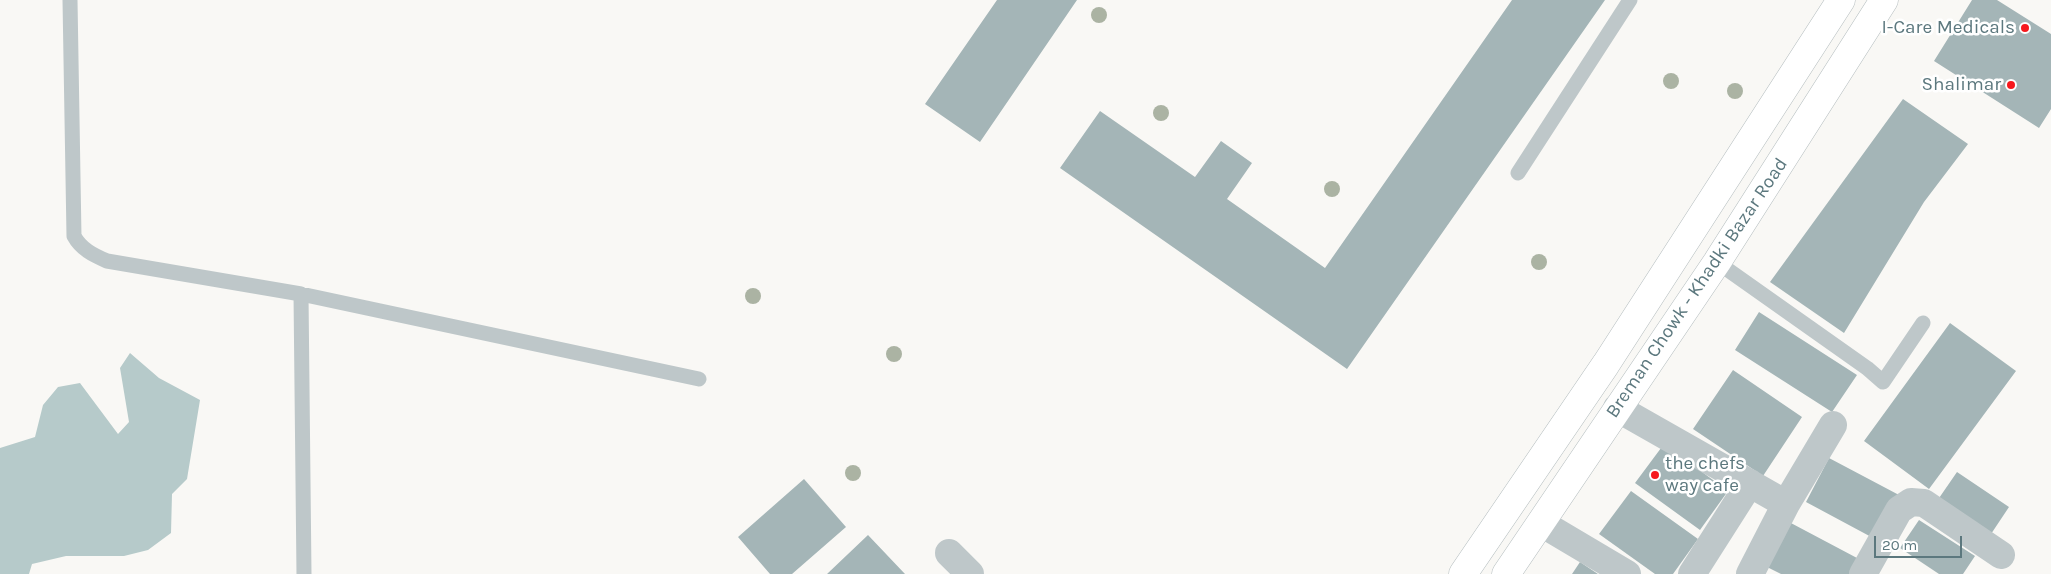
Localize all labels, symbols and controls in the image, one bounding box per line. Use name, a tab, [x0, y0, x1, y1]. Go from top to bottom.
place label: I-Care Medicals	[1881, 17, 2015, 39]
marker: I-Care Medicals	[2019, 22, 2031, 34]
place label: Shalimar	[1922, 74, 2001, 96]
marker: Shalimar	[2005, 79, 2017, 91]
street label: Breman Chowk - Khadki Bazar Road	[1601, 154, 1793, 422]
place label: the chefs way cafe	[1665, 453, 1745, 497]
marker: the chefs way cafe	[1649, 469, 1661, 481]
scale bar	[1876, 526, 1964, 558]
text: 20 m	[1882, 536, 1917, 554]

